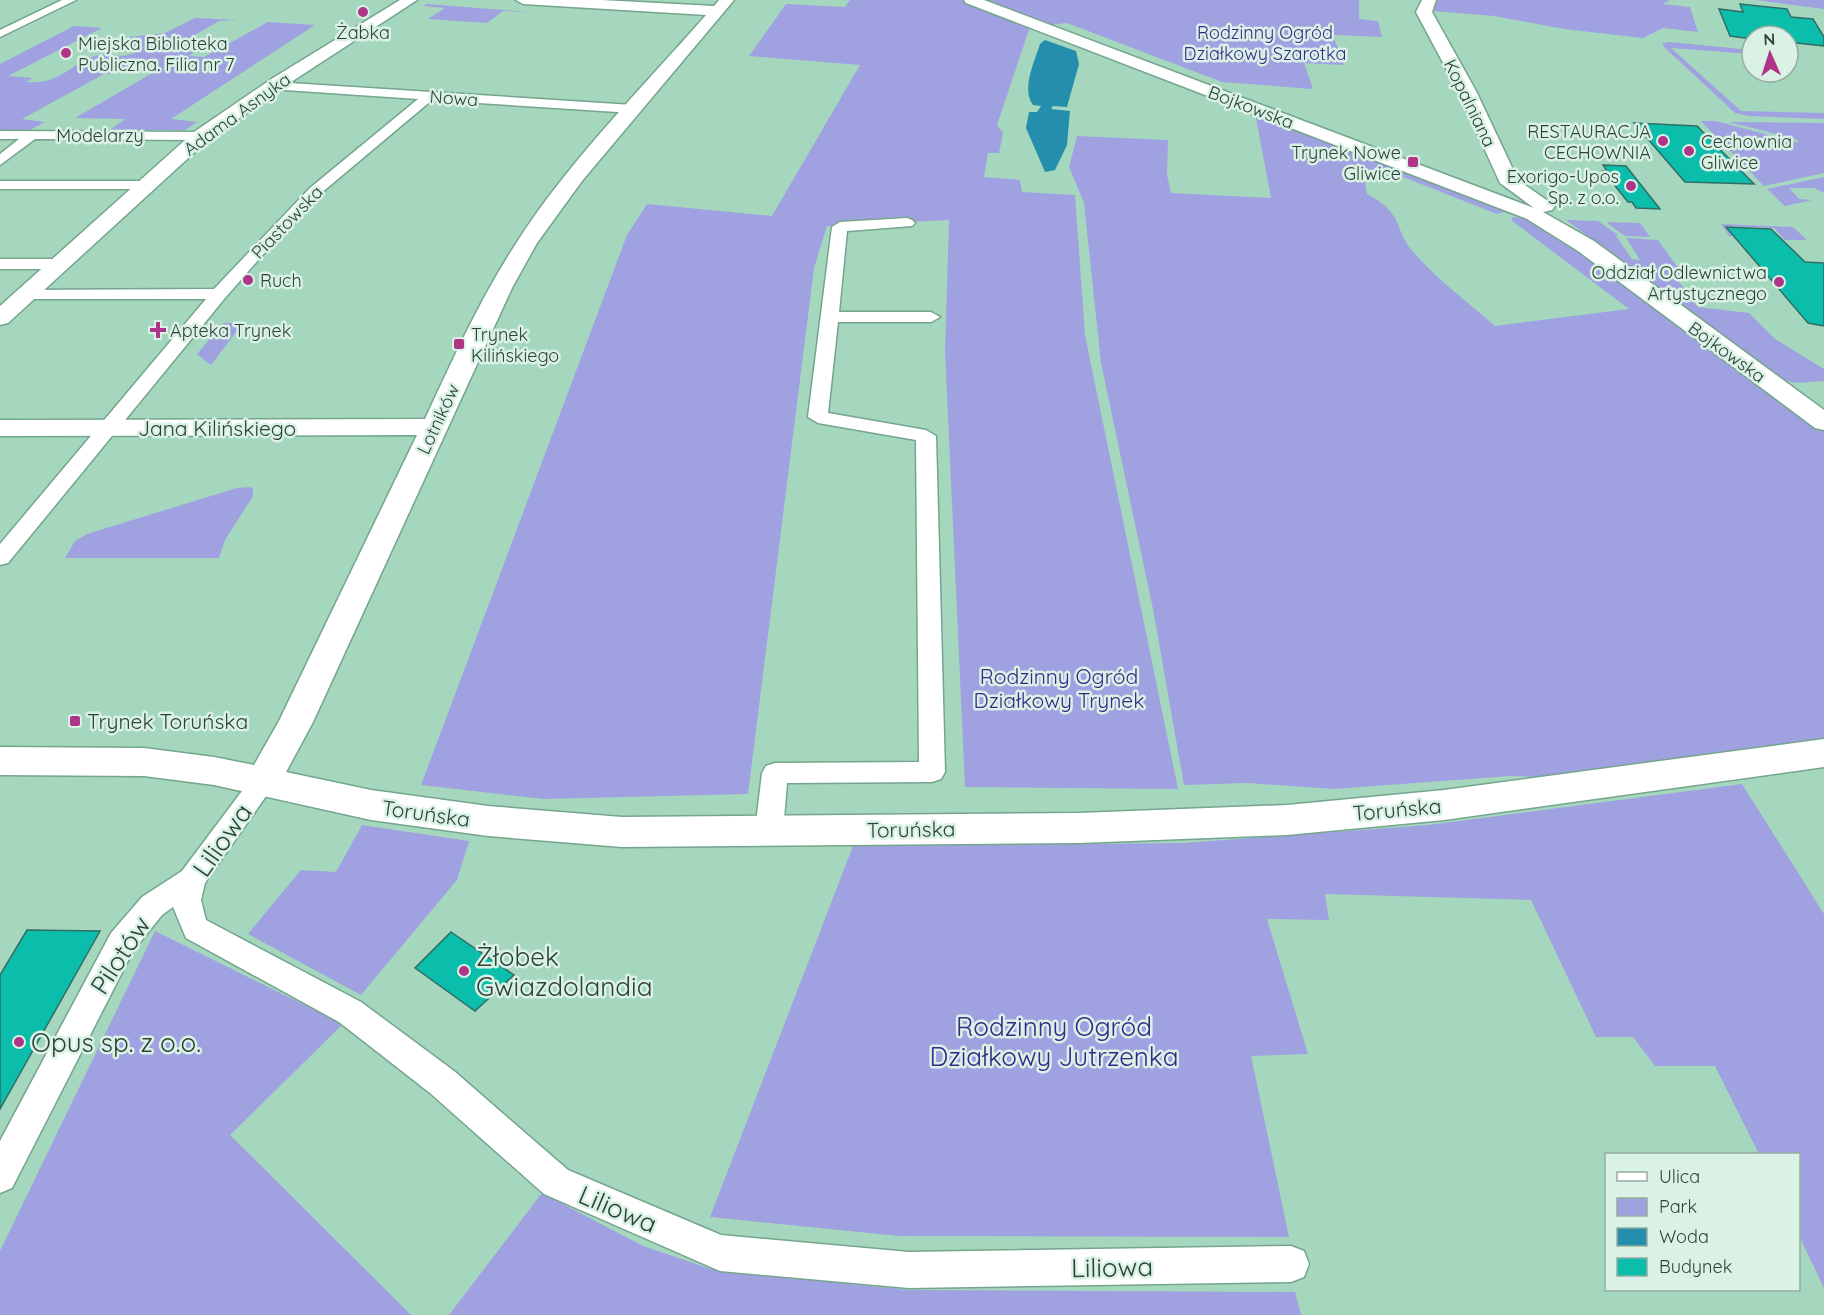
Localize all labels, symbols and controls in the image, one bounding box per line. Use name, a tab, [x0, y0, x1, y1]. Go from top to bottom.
marker: Żabka	[356, 5, 370, 19]
place label: Żabka	[336, 21, 390, 44]
park label: Rodzinny Ogród Działkowy Szarotka	[1184, 21, 1346, 65]
north arrow	[1740, 24, 1800, 84]
text: N	[1763, 29, 1776, 49]
place label: Miejska Biblioteka Publiczna. Filia nr 7	[78, 32, 235, 76]
marker: Miejska Biblioteka Publiczna. Filia nr 7	[59, 46, 73, 60]
street label: Kopalniana	[1439, 55, 1501, 151]
street label: Adama Asnyka	[179, 67, 295, 161]
street label: Bojkowska	[1205, 80, 1297, 134]
street label: Nowa	[429, 85, 479, 111]
place label: RESTAURACJA CECHOWNIA	[1527, 120, 1651, 164]
street label: Modelarzy	[56, 124, 144, 147]
place label: Cechownia Gliwice	[1701, 130, 1792, 174]
marker: RESTAURACJA CECHOWNIA	[1656, 134, 1670, 148]
place label: Trynek Nowe Gliwice	[1291, 141, 1401, 185]
marker: Cechownia Gliwice	[1682, 144, 1696, 158]
marker: Trynek Nowe Gliwice	[1406, 155, 1420, 169]
place label: Exorigo-Upos Sp. z o.o.	[1507, 165, 1619, 209]
marker: Exorigo-Upos Sp. z o.o.	[1624, 179, 1638, 193]
street label: Piastowska	[246, 181, 328, 263]
place label: Oddział Odlewnictwa Artystycznego	[1591, 261, 1767, 305]
place label: Ruch	[260, 269, 302, 292]
marker: Ruch	[241, 273, 255, 287]
marker: Oddział Odlewnictwa Artystycznego	[1772, 275, 1786, 289]
street label: Bojkowska	[1684, 316, 1770, 388]
place label: Apteka Trynek	[170, 319, 291, 342]
marker: Apteka Trynek	[151, 323, 165, 337]
place label: Trynek Kilińskiego	[471, 323, 559, 367]
marker: Trynek Kilińskiego	[452, 337, 466, 351]
street label: Lotników	[412, 380, 464, 458]
street label: Jana Kilińskiego	[138, 415, 296, 441]
park label: Rodzinny Ogród Działkowy Trynek	[974, 663, 1144, 713]
place label: Trynek Toruńska	[87, 708, 248, 734]
marker: Trynek Toruńska	[68, 714, 82, 728]
street label: Toruńska	[1352, 792, 1442, 826]
street label: Toruńska	[380, 794, 472, 832]
street label: Liliowa	[185, 797, 259, 883]
street label: Toruńska	[866, 815, 956, 843]
street label: Pilotów	[83, 910, 157, 1000]
place label: Żłobek Gwiazdolandia	[476, 940, 652, 1003]
marker: Żłobek Gwiazdolandia	[457, 964, 471, 978]
park label: Rodzinny Ogród Działkowy Jutrzenka	[930, 1010, 1178, 1073]
place label: Opus sp. z o.o.	[31, 1026, 201, 1059]
marker: Opus sp. z o.o.	[12, 1035, 26, 1049]
legend	[1605, 1153, 1800, 1291]
text: Ulica	[1659, 1165, 1700, 1188]
street label: Liliowa	[574, 1178, 662, 1240]
text: Park	[1659, 1195, 1697, 1218]
text: Woda	[1659, 1225, 1709, 1248]
street label: Liliowa	[1071, 1250, 1153, 1284]
text: Budynek	[1659, 1255, 1732, 1278]

